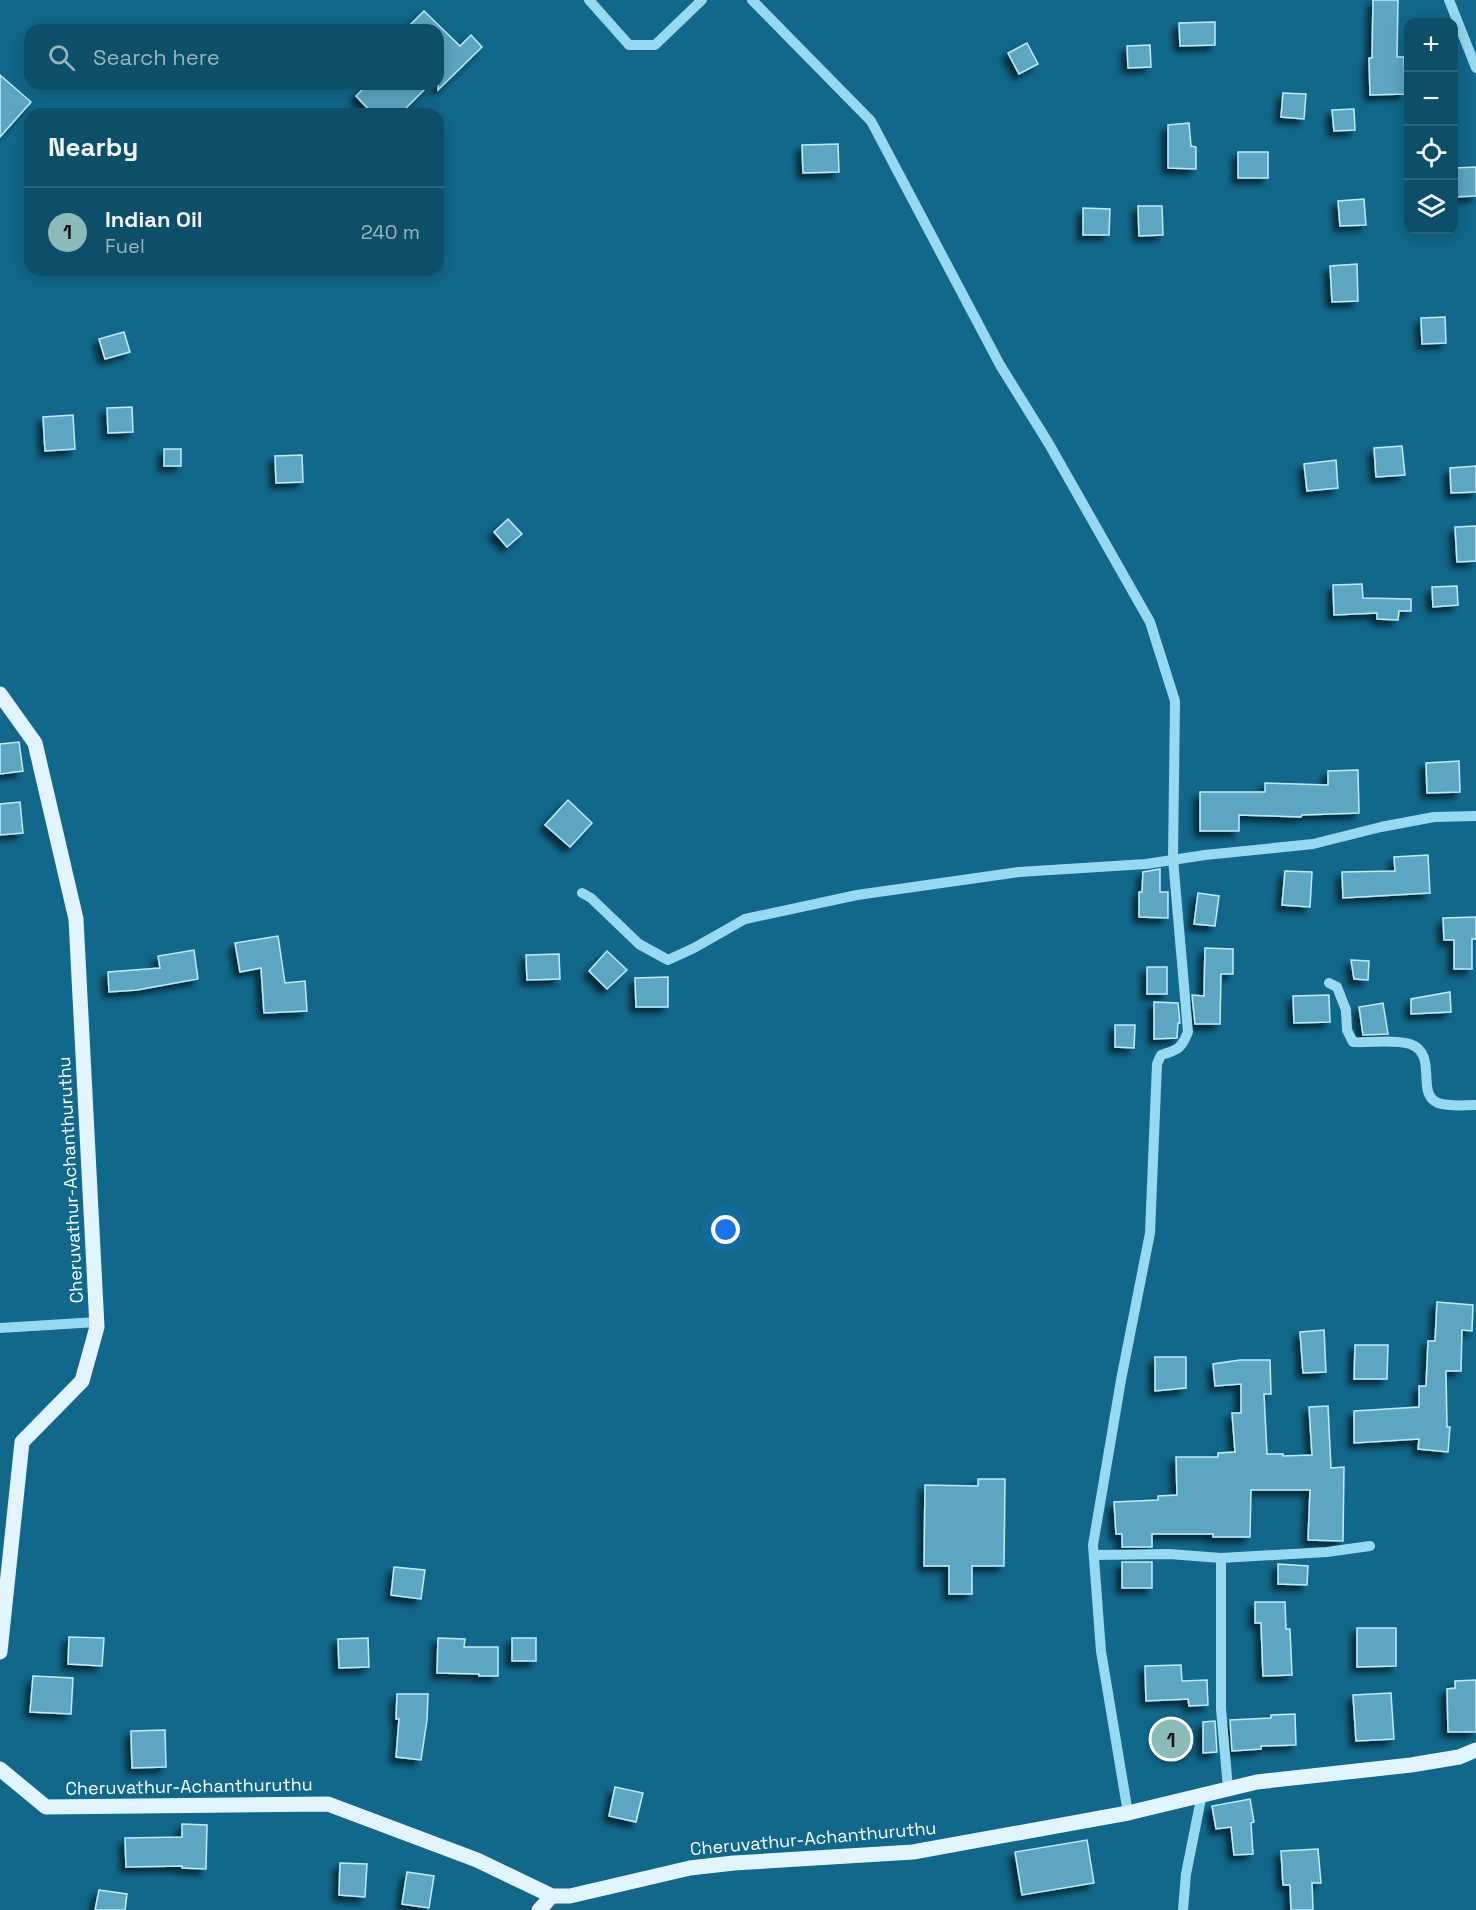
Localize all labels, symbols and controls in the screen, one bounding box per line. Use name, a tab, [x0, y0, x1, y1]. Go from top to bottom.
map controls	[1404, 18, 1458, 234]
button: +	[1404, 18, 1458, 72]
search box	[24, 24, 444, 90]
icon: search	[45, 41, 78, 74]
text: Search here	[93, 43, 220, 71]
button: −	[1404, 72, 1458, 126]
button: locate	[1404, 126, 1458, 180]
text: Nearby	[48, 130, 138, 164]
button: layers	[1404, 180, 1458, 234]
text: Indian Oil	[105, 205, 203, 233]
text: 1	[63, 219, 72, 245]
text: 240 m	[361, 219, 420, 245]
text: Fuel	[105, 233, 145, 259]
street label: Cheruvathur-Achanthuruthu	[52, 1056, 88, 1304]
your location	[711, 1215, 740, 1244]
pin: 1	[1152, 1716, 1190, 1762]
street label: Cheruvathur-Achanthuruthu	[65, 1772, 313, 1800]
street label: Cheruvathur-Achanthuruthu	[689, 1816, 937, 1860]

